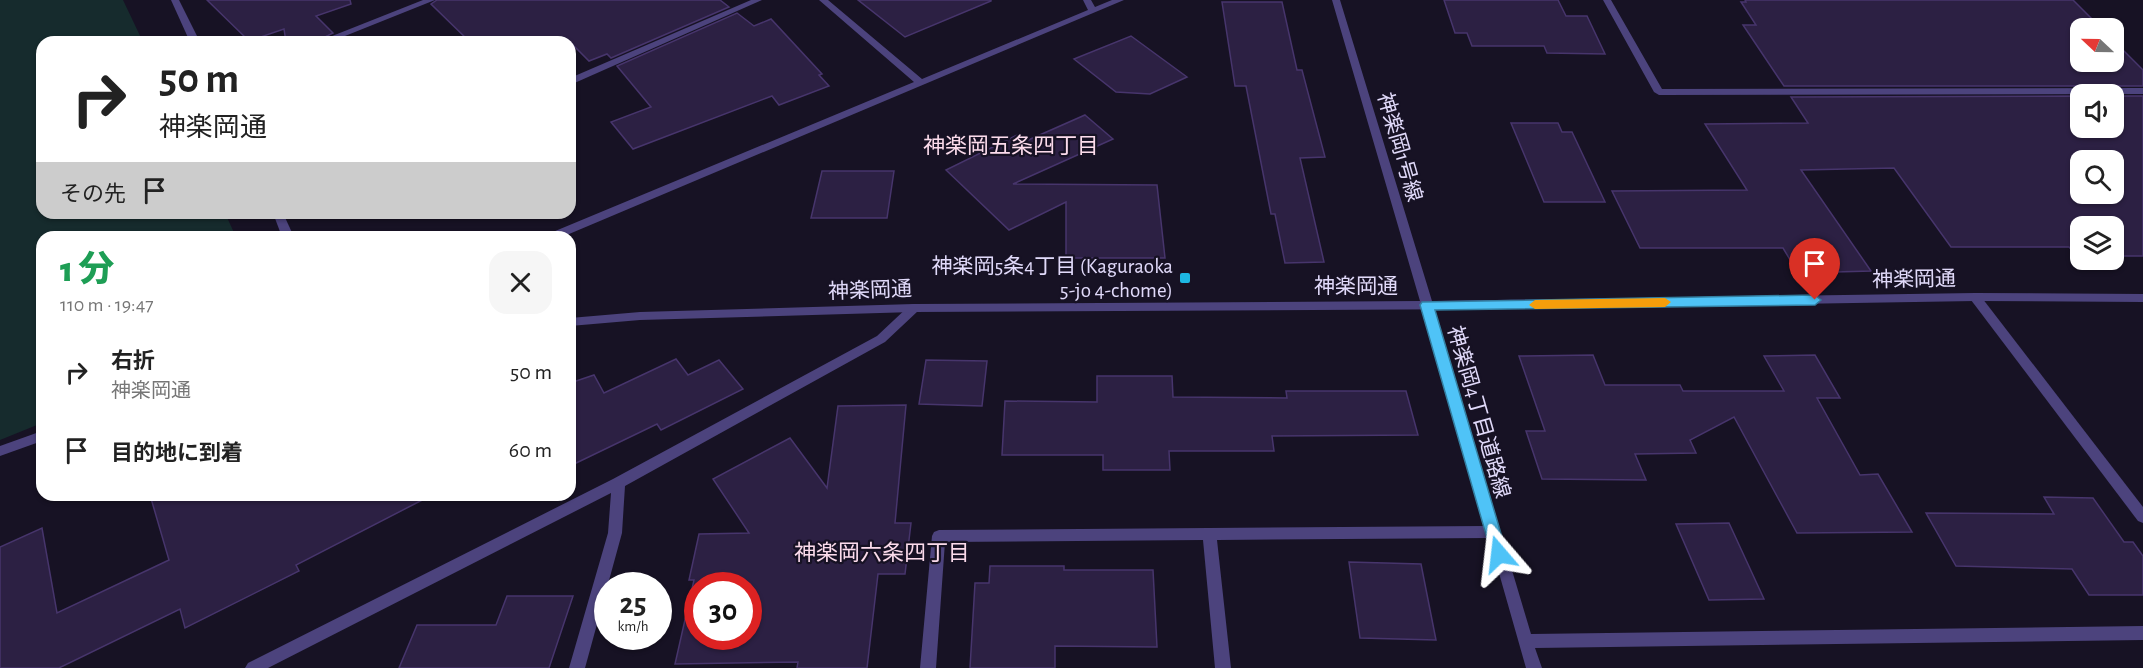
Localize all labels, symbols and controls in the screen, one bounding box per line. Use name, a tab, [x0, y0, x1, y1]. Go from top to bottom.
north arrow	[2070, 18, 2124, 72]
map controls	[2070, 18, 2124, 270]
text: 50 m	[159, 58, 239, 100]
icon: right	[60, 60, 138, 138]
button: sound	[2070, 84, 2124, 138]
street label: 神楽岡1号線	[1374, 90, 1426, 204]
text: 神楽岡通	[159, 114, 267, 141]
district label: 神楽岡五条四丁目	[923, 134, 1099, 157]
button: search	[2070, 150, 2124, 204]
icon: arrive	[138, 174, 171, 207]
text: その先	[60, 183, 126, 205]
button: layers	[2070, 216, 2124, 270]
pin	[1789, 238, 1840, 300]
icon: arrive	[1798, 247, 1831, 280]
button: close	[489, 251, 552, 314]
text: 1 分	[60, 252, 114, 288]
place label: 神楽岡5条4丁目 (Kaguraoka 5-jo 4-chome)	[931, 255, 1173, 301]
street label: 神楽岡通	[1872, 267, 1956, 291]
marker: 神楽岡5条4丁目 (Kaguraoka 5-jo 4-chome)	[1178, 271, 1192, 285]
street label: 神楽岡通	[1314, 275, 1398, 297]
street label: 神楽岡通	[828, 278, 912, 302]
text: 110 m · 19:47	[60, 295, 154, 315]
street label: 神楽岡4丁目道路線	[1444, 323, 1514, 501]
text: 右折	[111, 350, 155, 372]
icon: right	[60, 356, 93, 389]
text: 50 m	[510, 361, 552, 383]
text: 神楽岡通	[111, 381, 191, 401]
icon: arrive	[60, 434, 93, 467]
text: 60 m	[509, 439, 552, 461]
text: 目的地に到着	[111, 442, 243, 464]
position arrow	[1467, 522, 1531, 586]
district label: 神楽岡六条四丁目	[794, 541, 970, 564]
speed limit sign: 30	[684, 572, 762, 650]
text: 25	[619, 589, 647, 619]
text: km/h	[618, 619, 648, 634]

